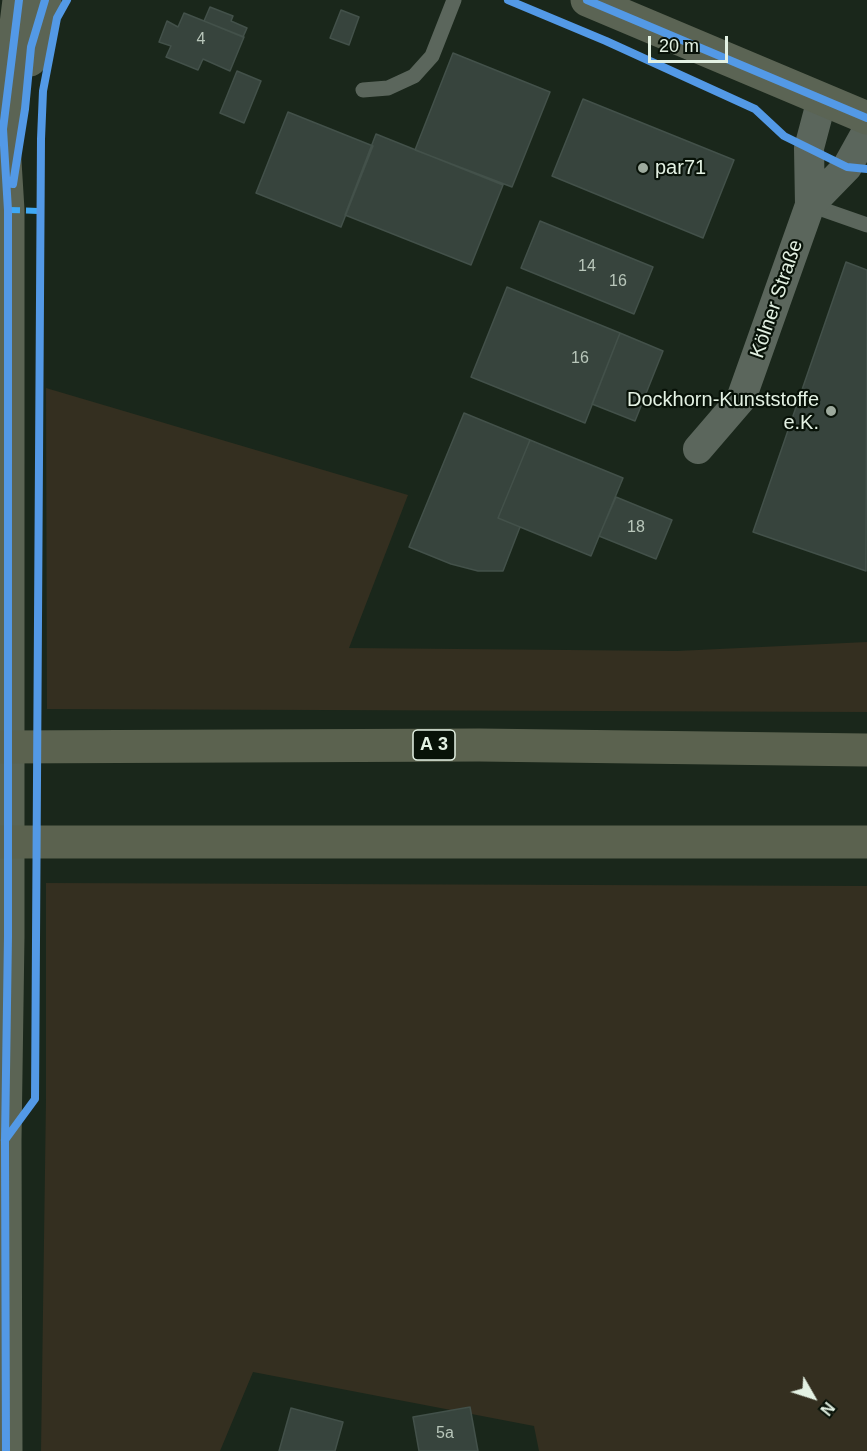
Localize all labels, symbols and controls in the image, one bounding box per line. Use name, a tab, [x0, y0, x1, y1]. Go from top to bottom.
scale bar	[651, 24, 730, 62]
house number: 4	[197, 30, 205, 50]
text: 20 m	[659, 36, 699, 56]
place label: par71	[655, 156, 706, 180]
marker: par71	[636, 161, 650, 175]
street label: Kölner Straße	[746, 237, 808, 361]
house number: 14	[578, 257, 596, 277]
house number: 16	[609, 272, 627, 292]
house number: 16	[571, 349, 589, 369]
place label: Dockhorn-Kunststoffe e.K.	[627, 388, 819, 435]
marker: Dockhorn-Kunststoffe e.K.	[824, 404, 838, 418]
house number: 18	[627, 518, 645, 538]
road number: A 3	[413, 730, 455, 760]
north arrow	[783, 1367, 843, 1427]
text: N	[817, 1399, 838, 1418]
house number: 5a	[436, 1424, 454, 1444]

